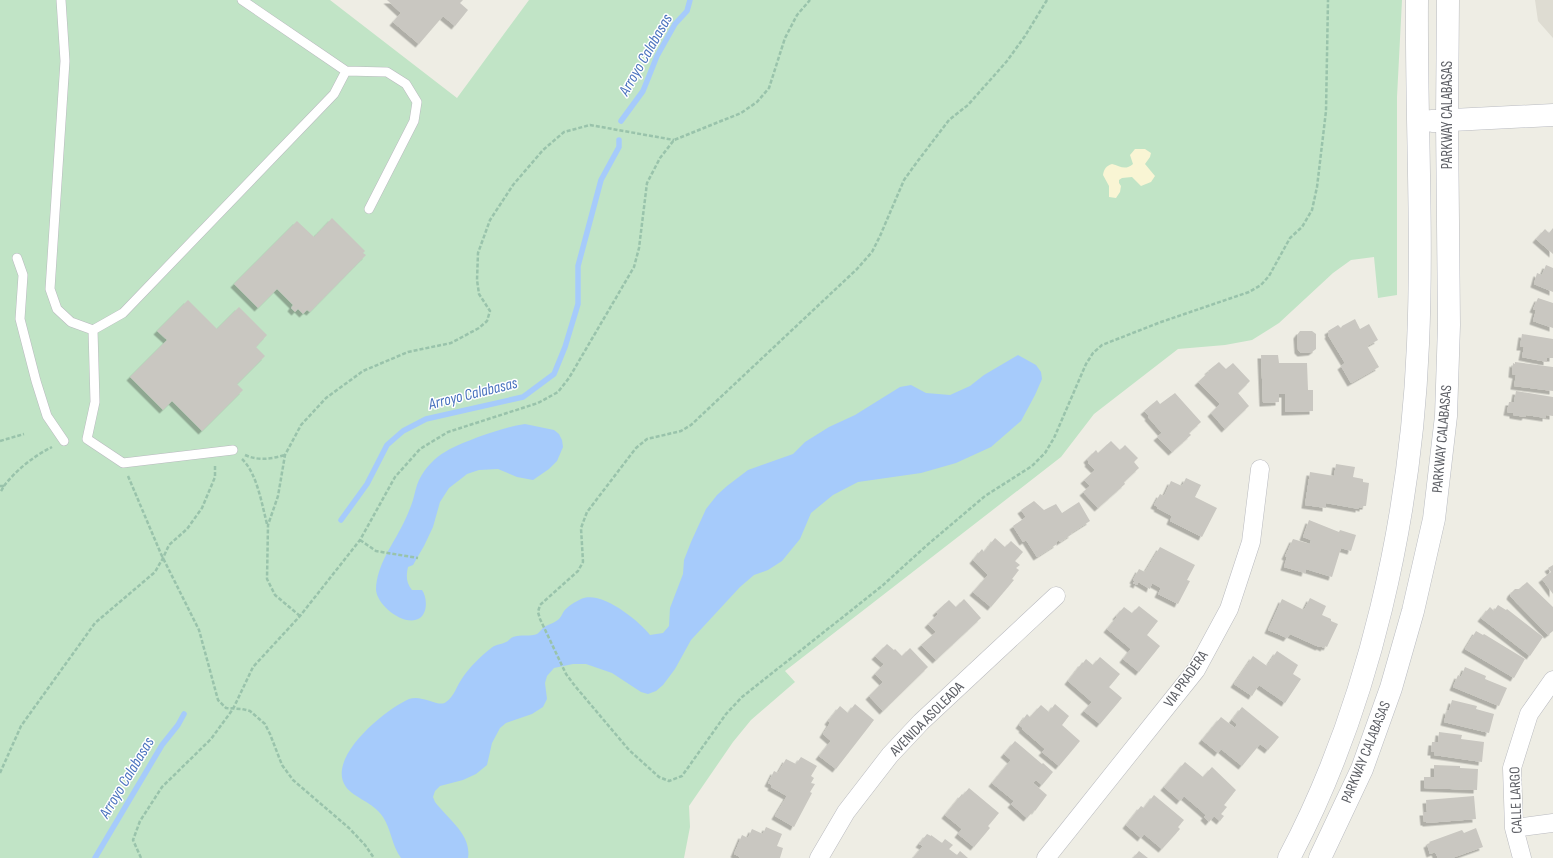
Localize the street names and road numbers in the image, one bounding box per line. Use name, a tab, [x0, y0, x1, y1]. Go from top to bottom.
street label: PARKWAY CALABASAS	[1438, 61, 1457, 169]
street label: PARKWAY CALABASAS	[1428, 384, 1456, 494]
street label: VIA PRADERA	[1160, 646, 1213, 711]
street label: AVENIDA ASOLEADA	[885, 677, 969, 761]
street label: PARKWAY CALABASAS	[1337, 698, 1395, 806]
street label: CALLE LARGO	[1505, 766, 1527, 834]

